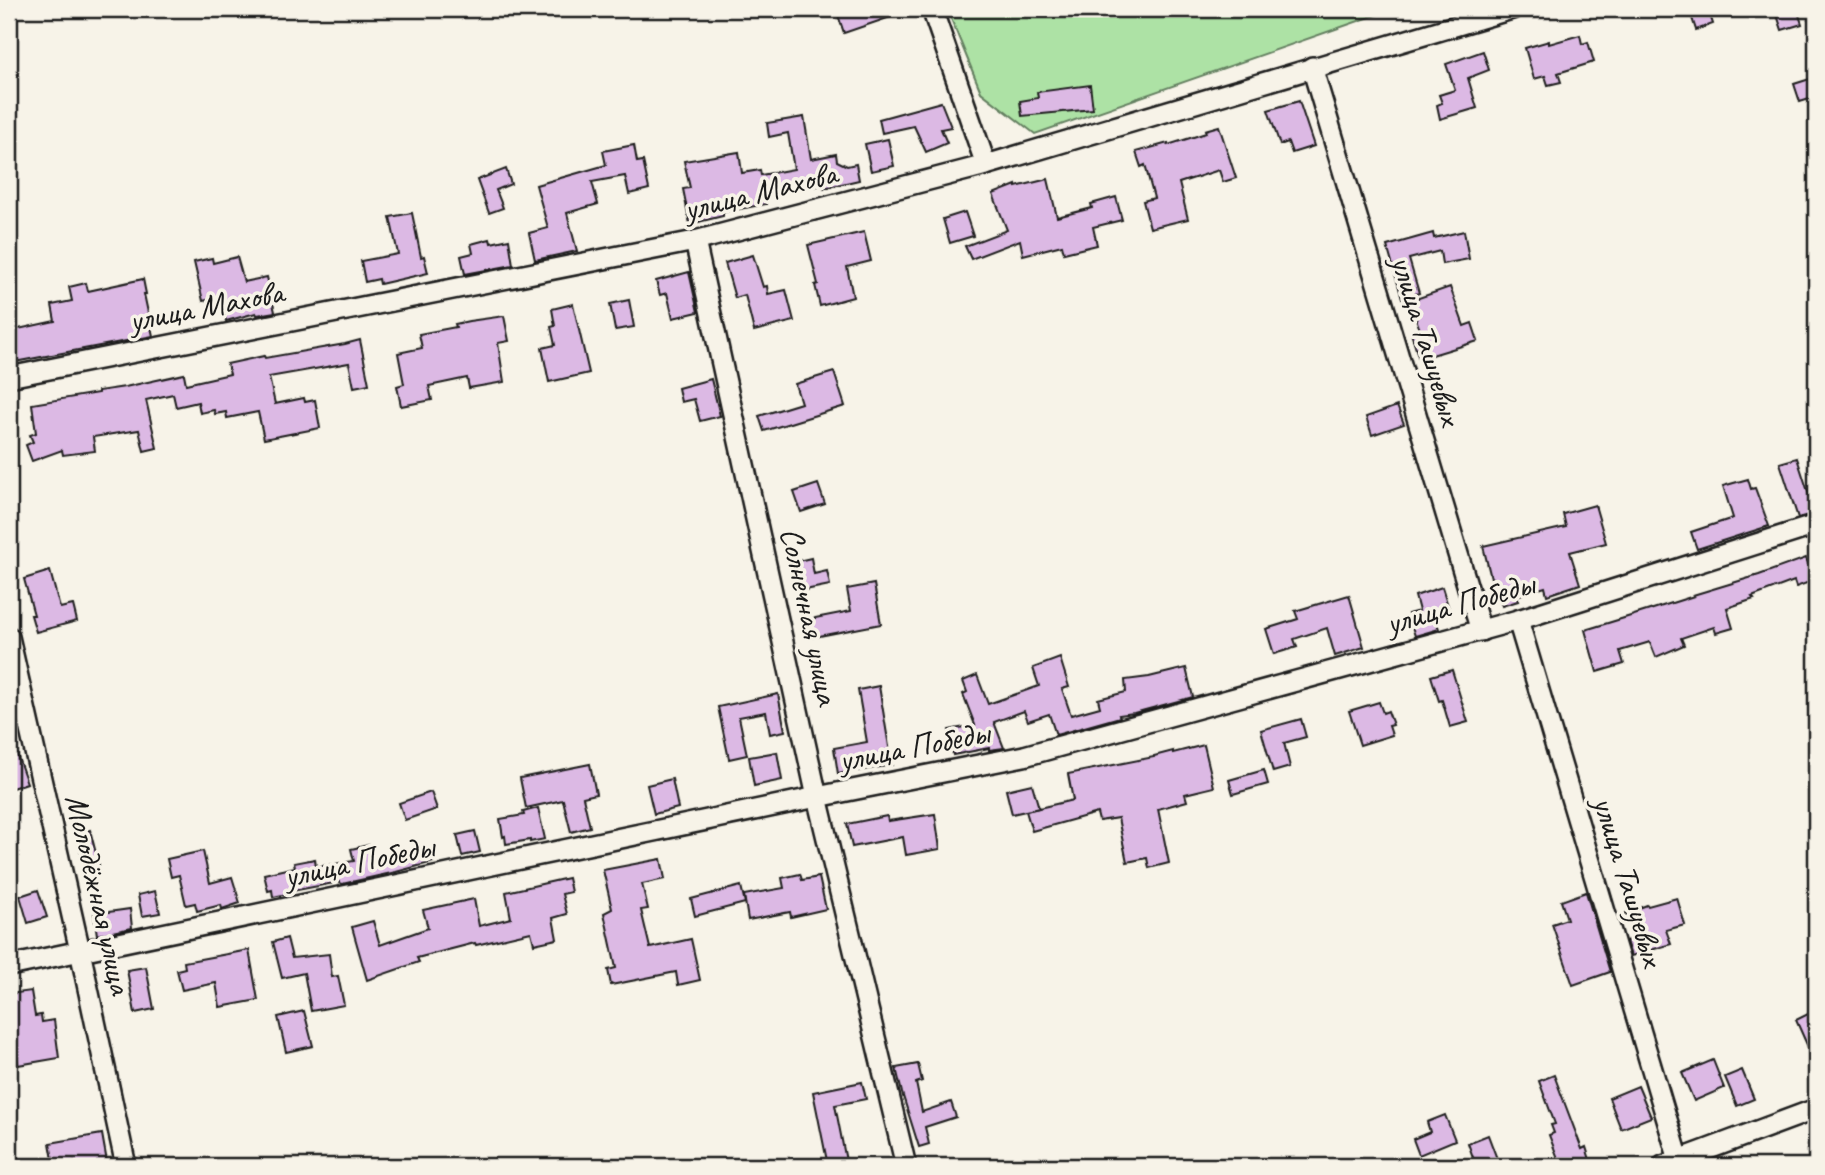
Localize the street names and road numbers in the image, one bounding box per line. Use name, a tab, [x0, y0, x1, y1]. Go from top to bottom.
street label: улица Махова	[677, 151, 843, 231]
street label: улица Ташуевых	[1381, 248, 1473, 432]
street label: улица Махова	[123, 270, 289, 342]
street label: Солнечная улица	[771, 524, 850, 711]
street label: улица Победы	[1379, 561, 1541, 645]
street label: улица Победы	[833, 710, 995, 782]
street label: улица Ташуевых	[1583, 789, 1675, 973]
street label: Молодёжная улица	[56, 790, 143, 1000]
street label: улица Победы	[278, 824, 440, 898]

